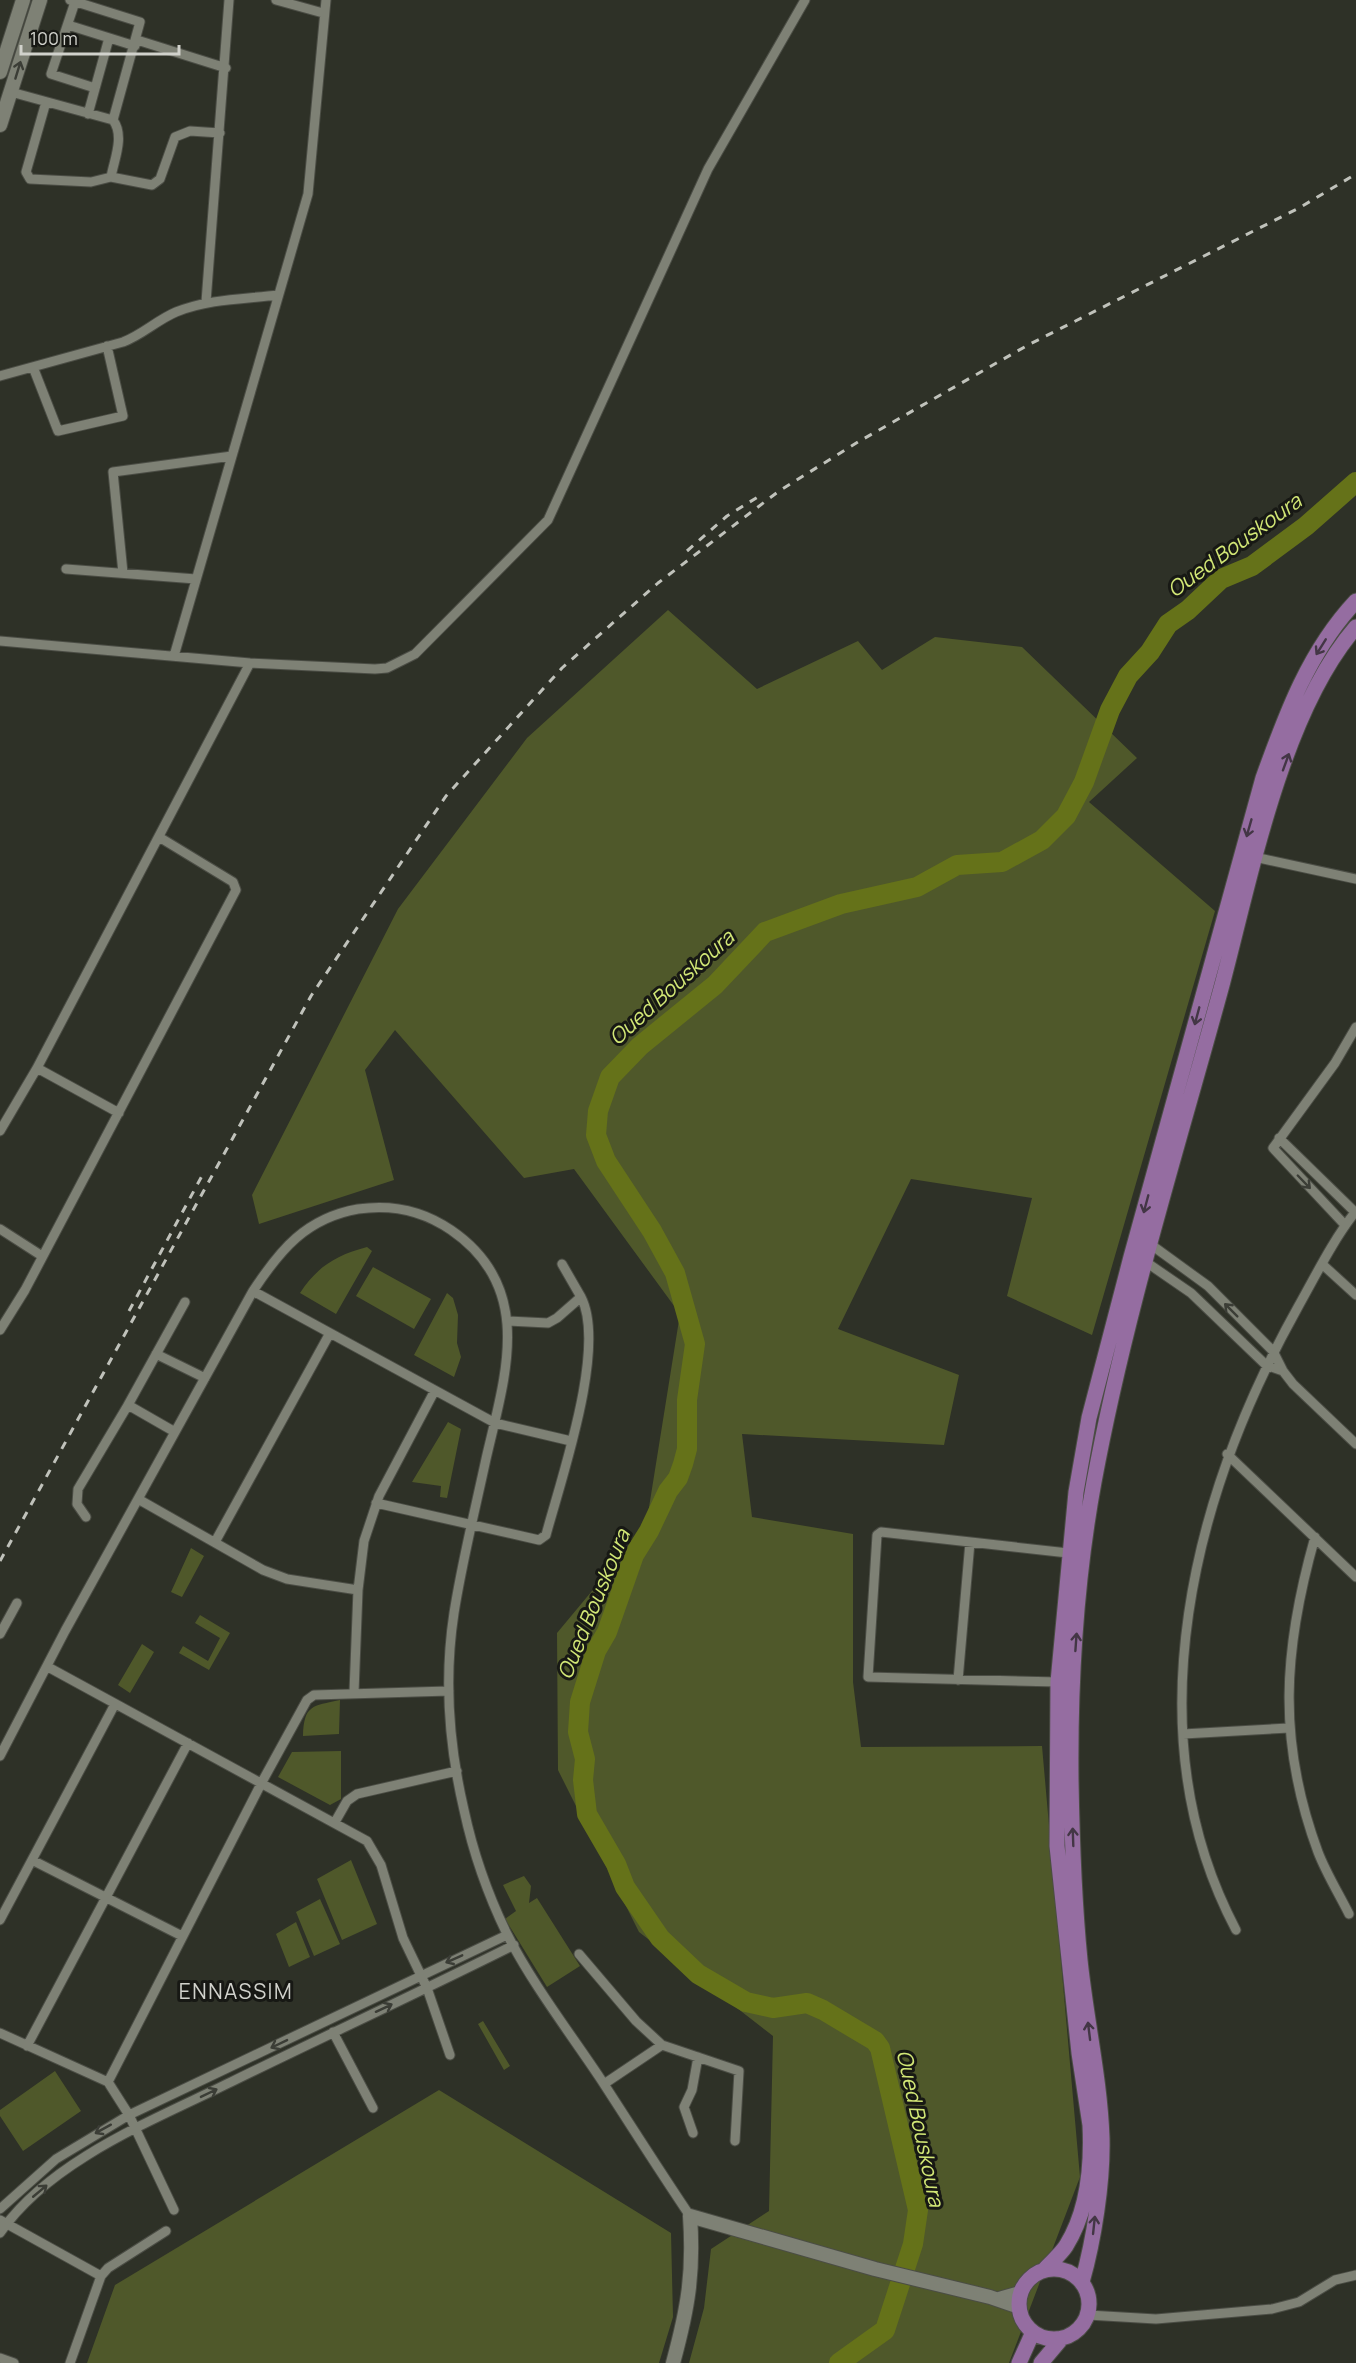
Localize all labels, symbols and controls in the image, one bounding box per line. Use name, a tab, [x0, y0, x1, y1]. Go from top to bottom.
scale bar	[21, 18, 178, 56]
text: 100 m	[30, 26, 78, 50]
one-way arrow	[13, 61, 24, 80]
water label: Oued Bouskoura	[1161, 486, 1308, 603]
one-way arrow	[1314, 638, 1326, 655]
one-way arrow	[1281, 753, 1292, 772]
one-way arrow	[1243, 818, 1254, 837]
water label: Oued Bouskoura	[602, 922, 741, 1051]
one-way arrow	[1191, 1006, 1202, 1025]
one-way arrow	[1297, 1175, 1311, 1190]
one-way arrow	[1140, 1194, 1151, 1213]
one-way arrow	[1224, 1302, 1239, 1317]
water label: Oued Bouskoura	[550, 1524, 636, 1683]
one-way arrow	[1071, 1633, 1082, 1652]
one-way arrow	[1067, 1827, 1078, 1847]
one-way arrow	[446, 1953, 464, 1965]
district label: ENNASSIM	[179, 1977, 293, 2005]
one-way arrow	[375, 2002, 393, 2013]
one-way arrow	[1084, 2022, 1095, 2041]
one-way arrow	[270, 2038, 288, 2050]
water label: Oued Bouskoura	[891, 2047, 952, 2210]
one-way arrow	[199, 2087, 217, 2099]
one-way arrow	[95, 2124, 113, 2135]
one-way arrow	[32, 2184, 48, 2197]
one-way arrow	[1089, 2215, 1100, 2235]

